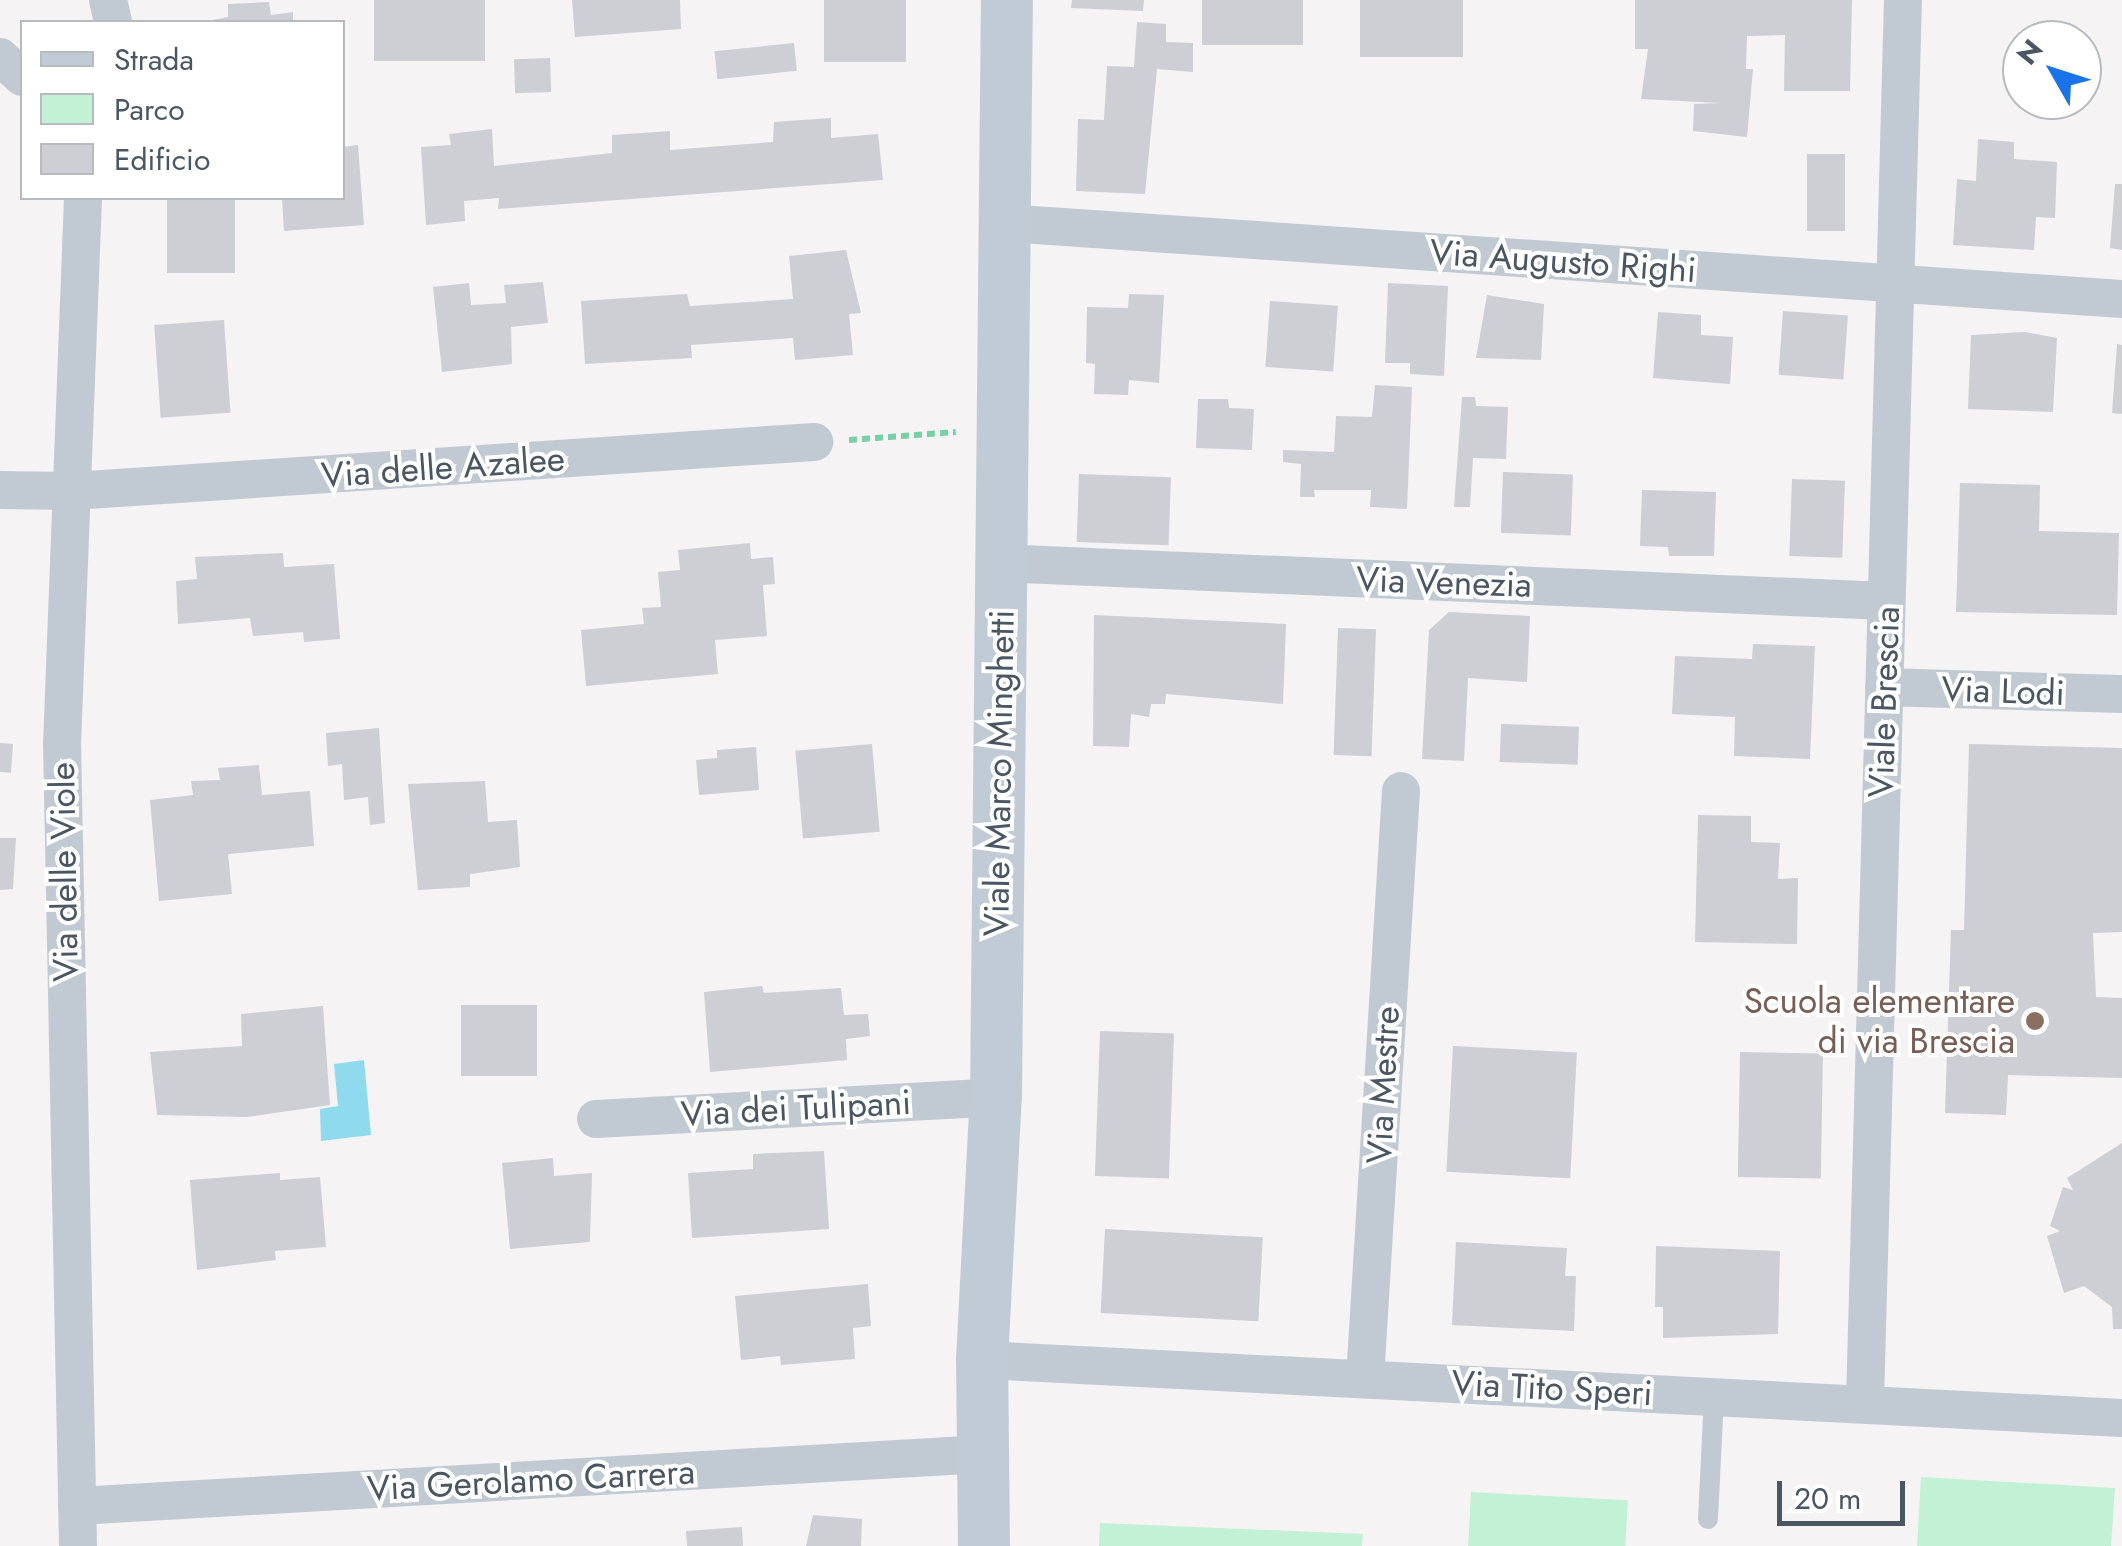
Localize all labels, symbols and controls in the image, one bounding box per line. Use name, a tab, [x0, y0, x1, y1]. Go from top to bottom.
legend	[20, 20, 345, 200]
north arrow	[2002, 20, 2102, 120]
text: N	[2007, 31, 2053, 74]
text: Strada	[114, 38, 194, 81]
text: Parco	[114, 88, 185, 131]
text: Edificio	[114, 138, 210, 181]
street label: Via Augusto Righi	[1428, 231, 1698, 291]
street label: Via delle Azalee	[320, 438, 566, 496]
street label: Via Venezia	[1355, 558, 1533, 606]
street label: Viale Brescia	[1860, 606, 1908, 798]
street label: Viale Marco Minghetti	[975, 609, 1023, 937]
street label: Via Lodi	[1941, 668, 2065, 714]
street label: Via delle Viole	[41, 762, 87, 982]
place label: Scuola elementare di via Brescia	[1744, 980, 2015, 1062]
street label: Via Mestre	[1358, 1005, 1408, 1165]
marker: Scuola elementare di via Brescia	[2024, 1010, 2046, 1032]
street label: Via dei Tulipani	[680, 1081, 912, 1135]
street label: Via Tito Speri	[1450, 1362, 1654, 1414]
street label: Via Gerolamo Carrera	[366, 1450, 696, 1510]
scale bar	[1782, 1461, 1910, 1523]
text: 20 m	[1794, 1477, 1861, 1520]

